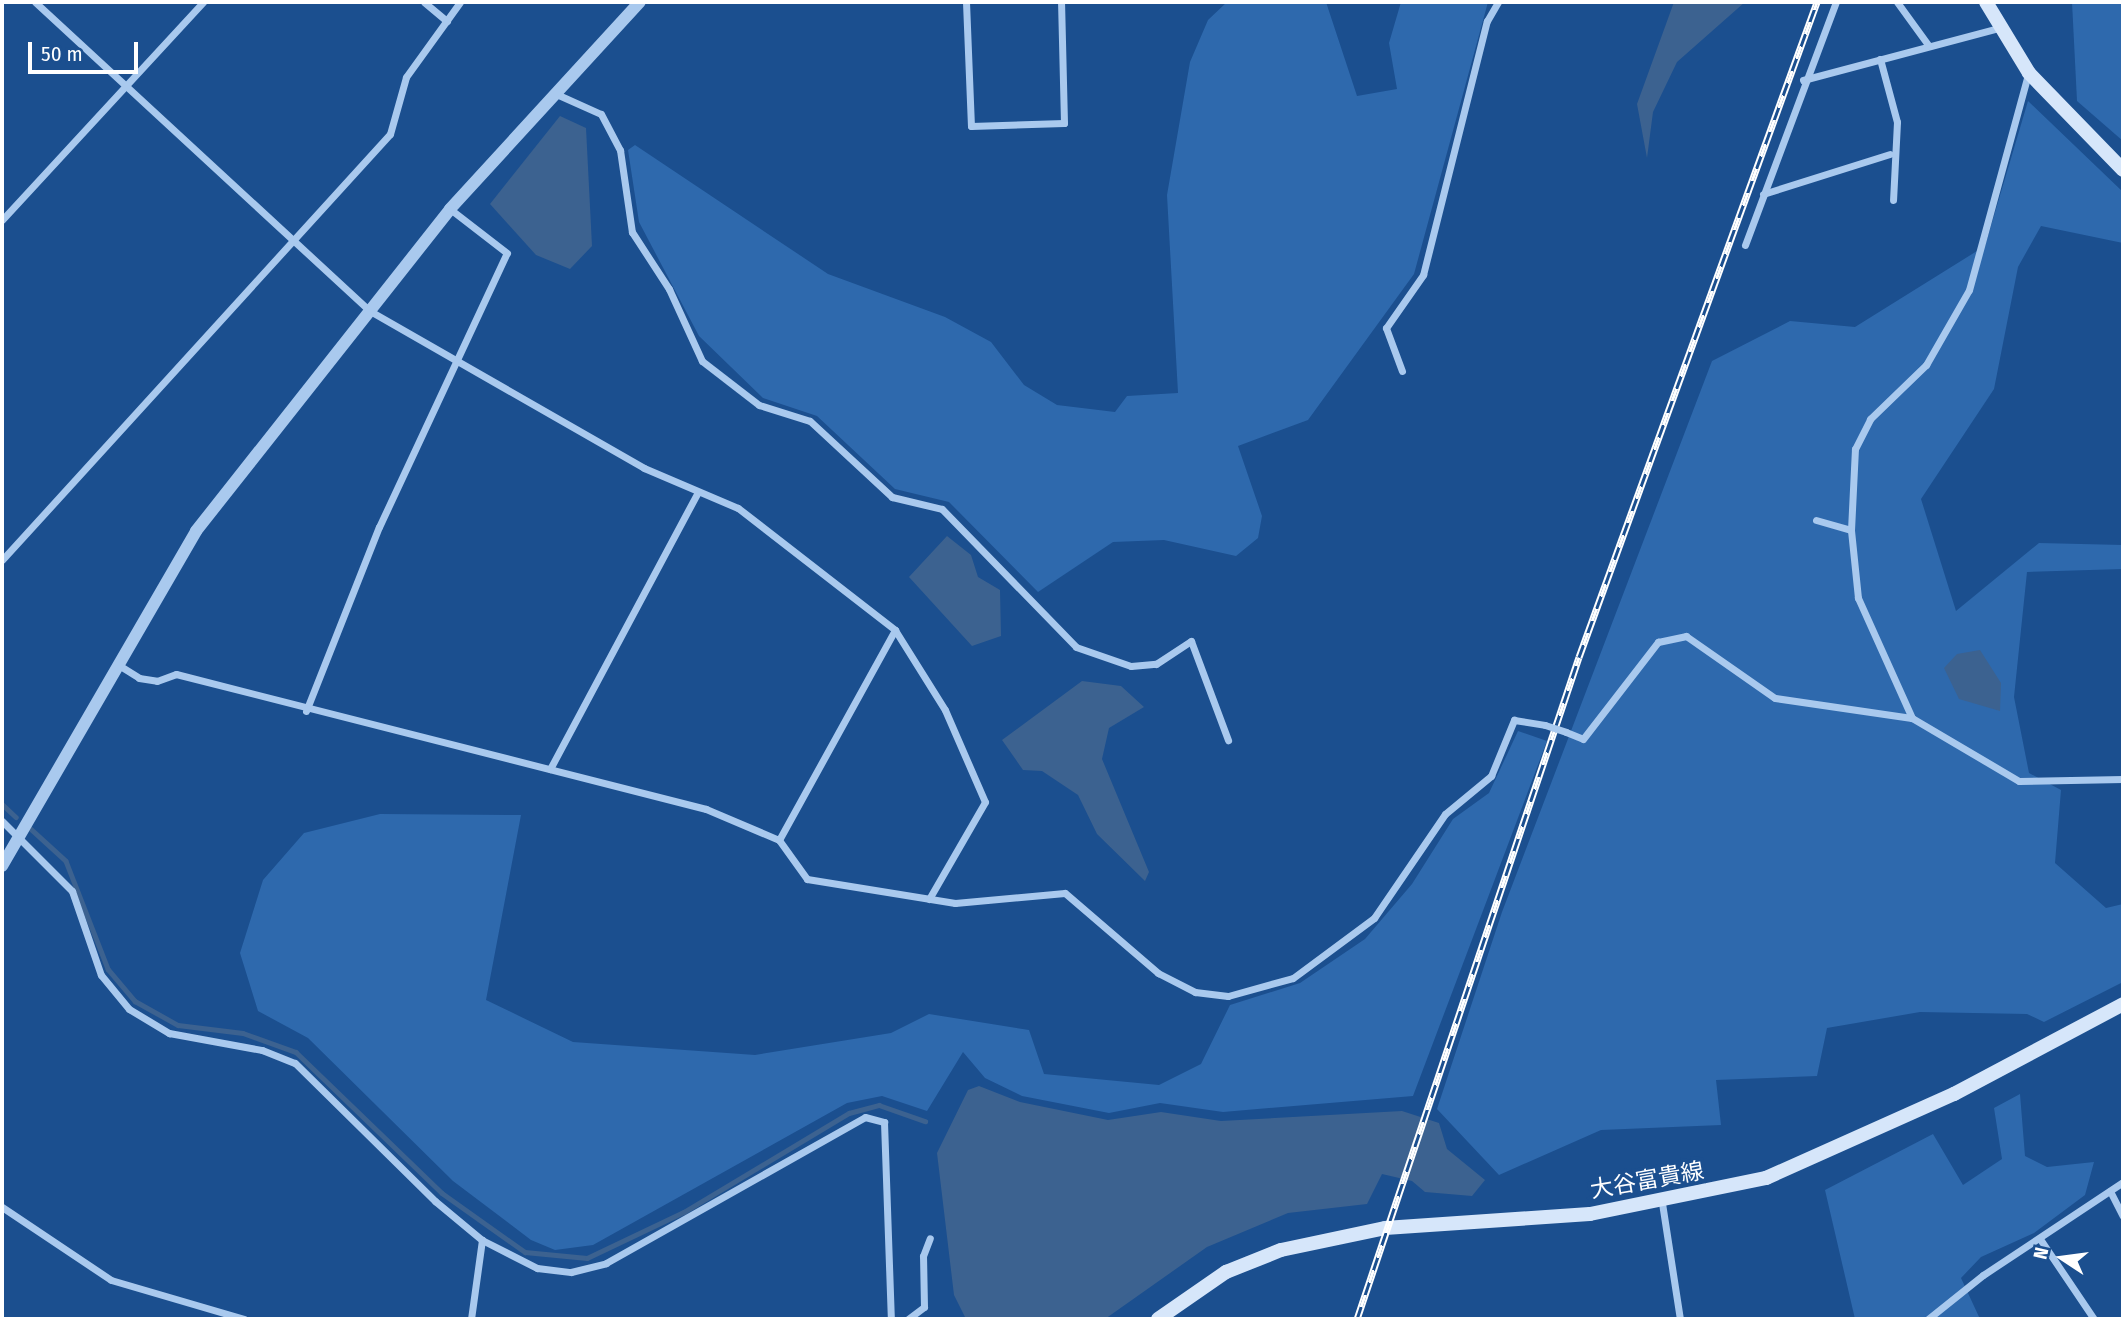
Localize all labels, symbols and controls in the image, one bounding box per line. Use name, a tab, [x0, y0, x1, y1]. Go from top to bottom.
scale bar	[32, 28, 142, 72]
text: 50 m	[41, 41, 83, 67]
street label: 大谷富貴線	[1588, 1156, 1706, 1204]
north arrow	[2027, 1223, 2097, 1293]
text: N	[2029, 1245, 2054, 1261]

